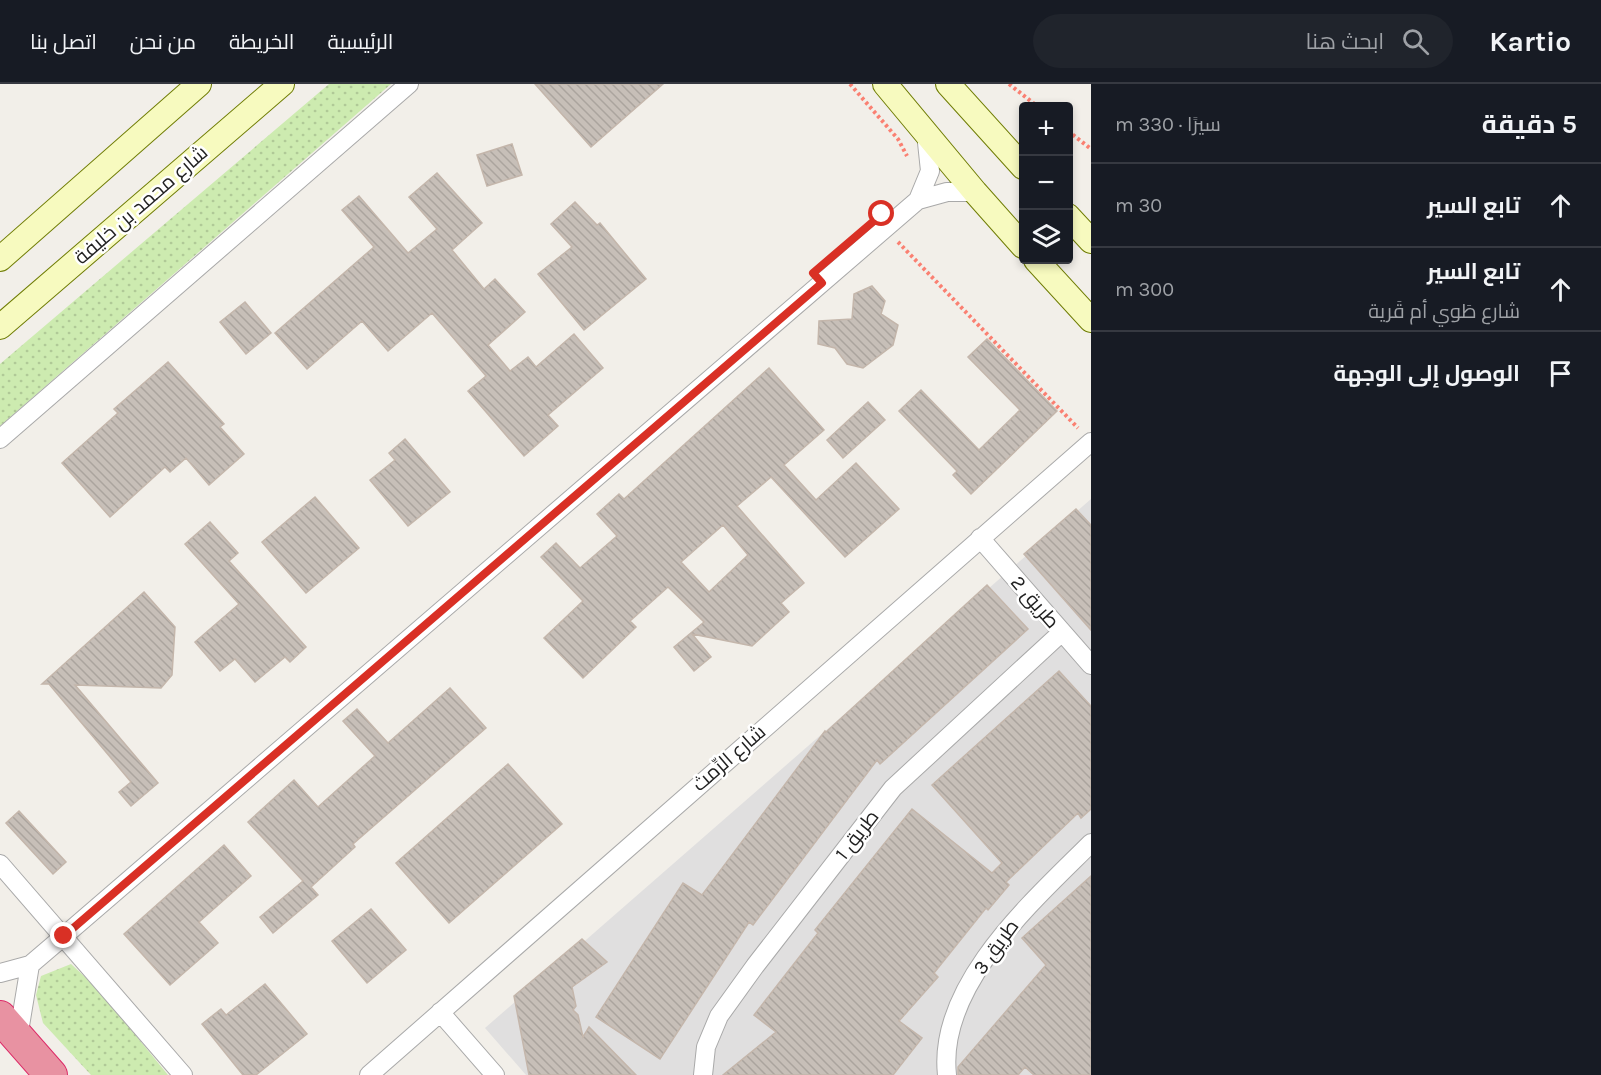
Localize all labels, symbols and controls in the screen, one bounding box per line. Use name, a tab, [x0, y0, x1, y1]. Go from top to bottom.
search box	[1033, 14, 1453, 68]
icon: search	[1399, 25, 1432, 58]
text: Kartio	[1489, 25, 1571, 58]
text: ابحث هنا	[1306, 29, 1384, 55]
text: اتصل بنا	[30, 30, 97, 54]
text: من نحن	[130, 30, 196, 54]
text: الخريطة	[229, 30, 294, 54]
text: الرئيسية	[327, 30, 393, 54]
map controls	[1019, 102, 1073, 264]
button: +	[1019, 102, 1073, 156]
text: 5 دقيقة	[1482, 109, 1577, 140]
text: سيرًا · 330 m	[1115, 113, 1221, 136]
street label: شارع محمد بن خليفة	[70, 141, 214, 271]
button: −	[1019, 156, 1073, 210]
icon: ahead	[1544, 189, 1577, 222]
text: تابع السير	[1427, 193, 1520, 219]
text: 30 m	[1115, 194, 1162, 217]
route start	[868, 200, 894, 226]
button: layers	[1019, 210, 1073, 264]
text: تابع السير	[1427, 259, 1520, 285]
icon: ahead	[1544, 273, 1577, 306]
text: 300 m	[1115, 278, 1174, 301]
text: شارع طَوي أم قَرية	[1368, 300, 1520, 323]
icon: arrive	[1544, 357, 1577, 390]
text: الوصول إلى الوجهة	[1334, 361, 1520, 387]
street label: طريق 2	[1005, 571, 1064, 634]
street label: شارع الرِّمث	[688, 720, 772, 798]
street label: طريق 1	[830, 805, 884, 865]
street label: طريق 3	[968, 915, 1024, 980]
route end	[50, 922, 76, 948]

